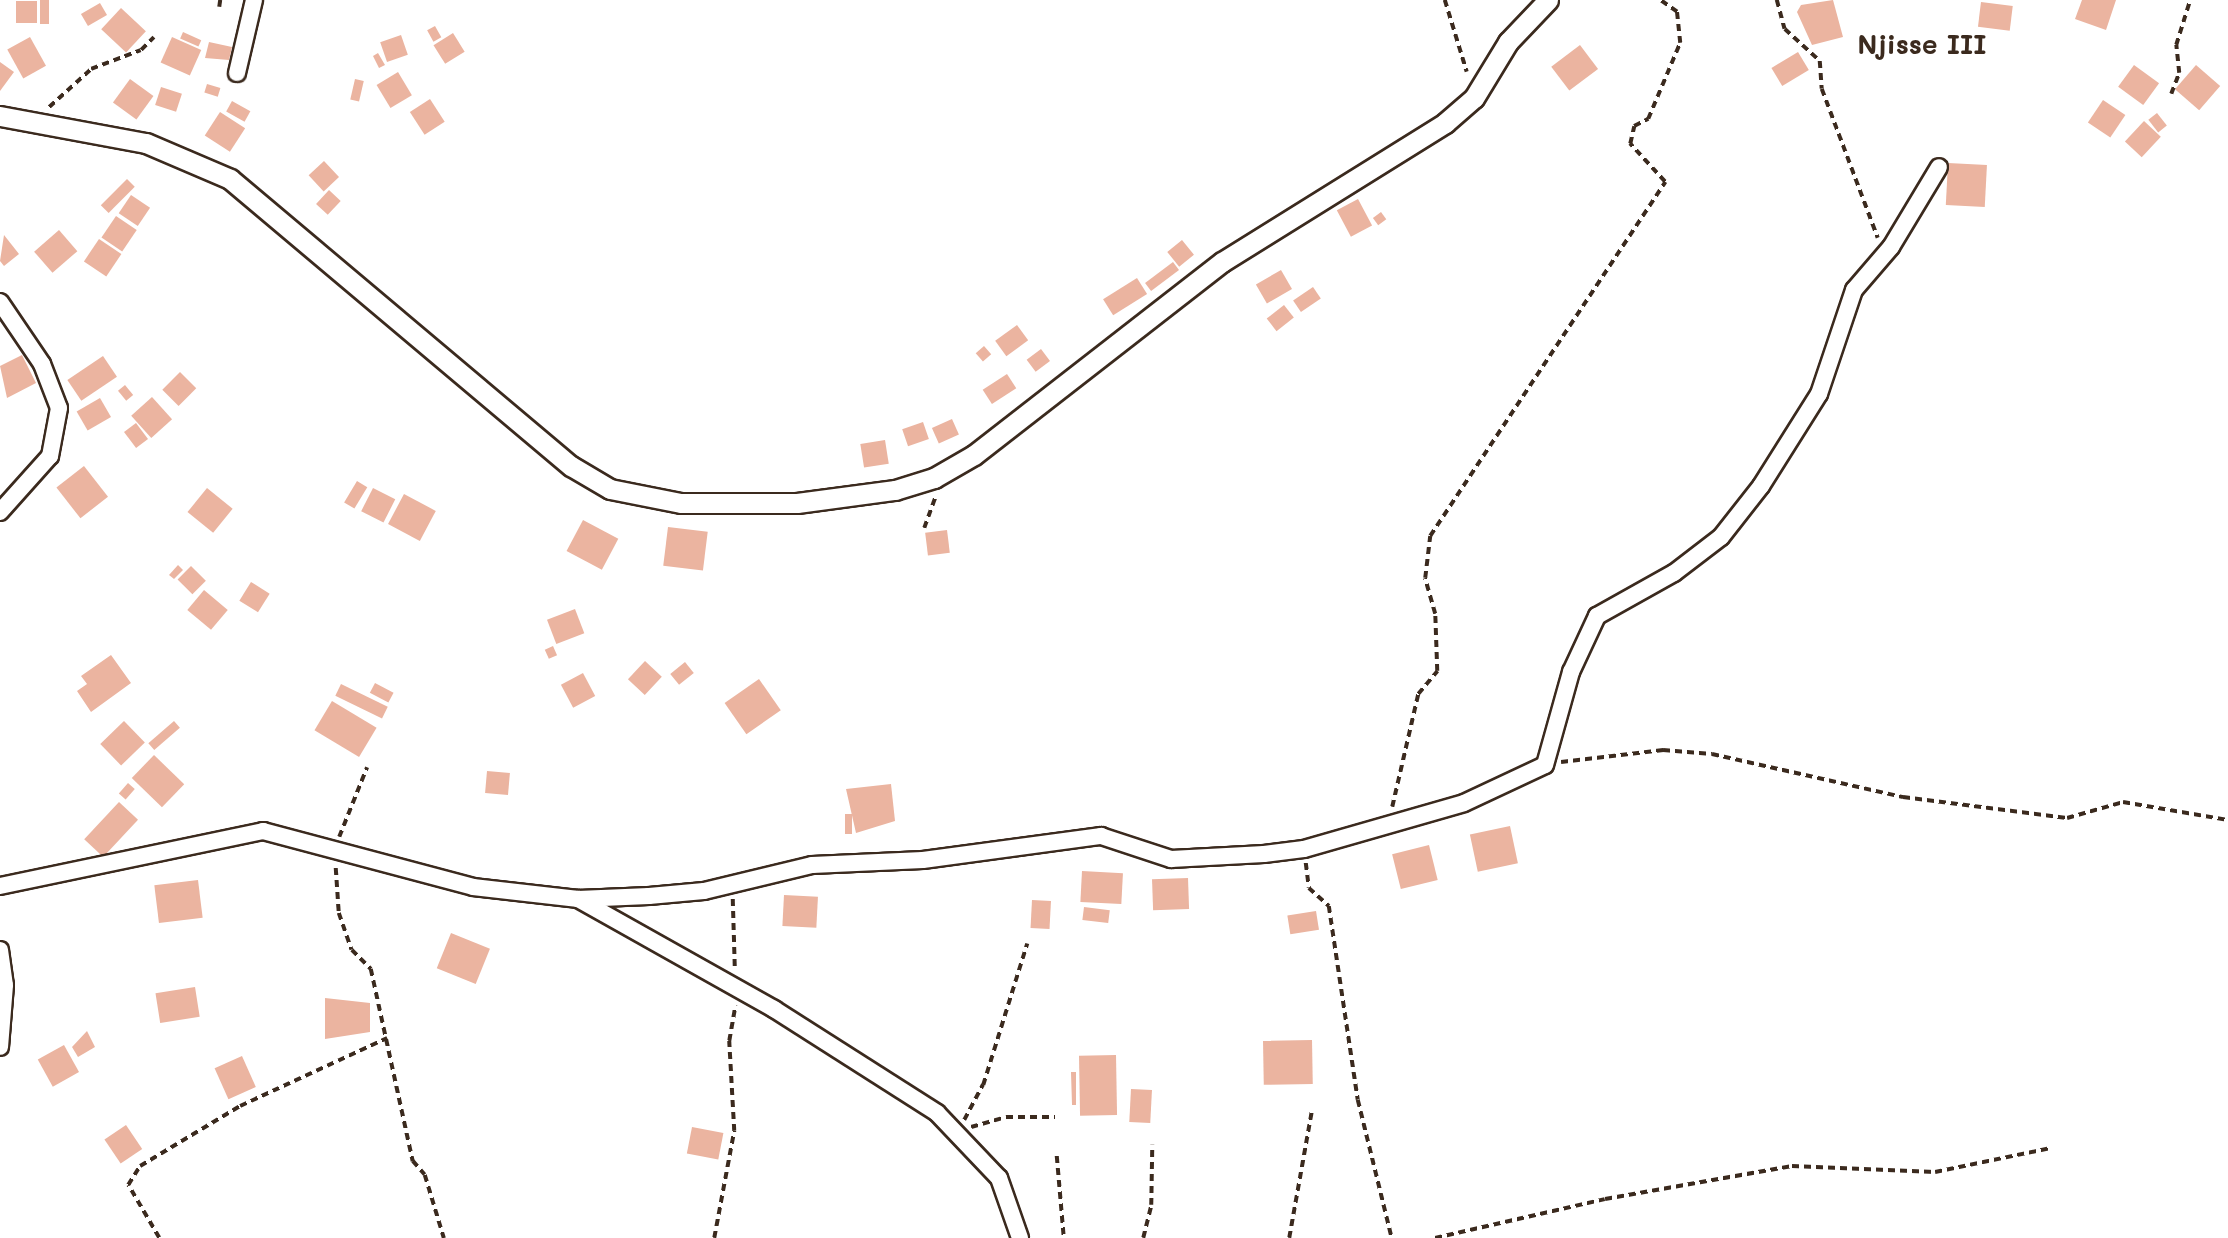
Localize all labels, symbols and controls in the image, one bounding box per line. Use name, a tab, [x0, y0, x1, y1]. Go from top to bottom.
district label: Njisse III	[1857, 29, 1987, 61]

